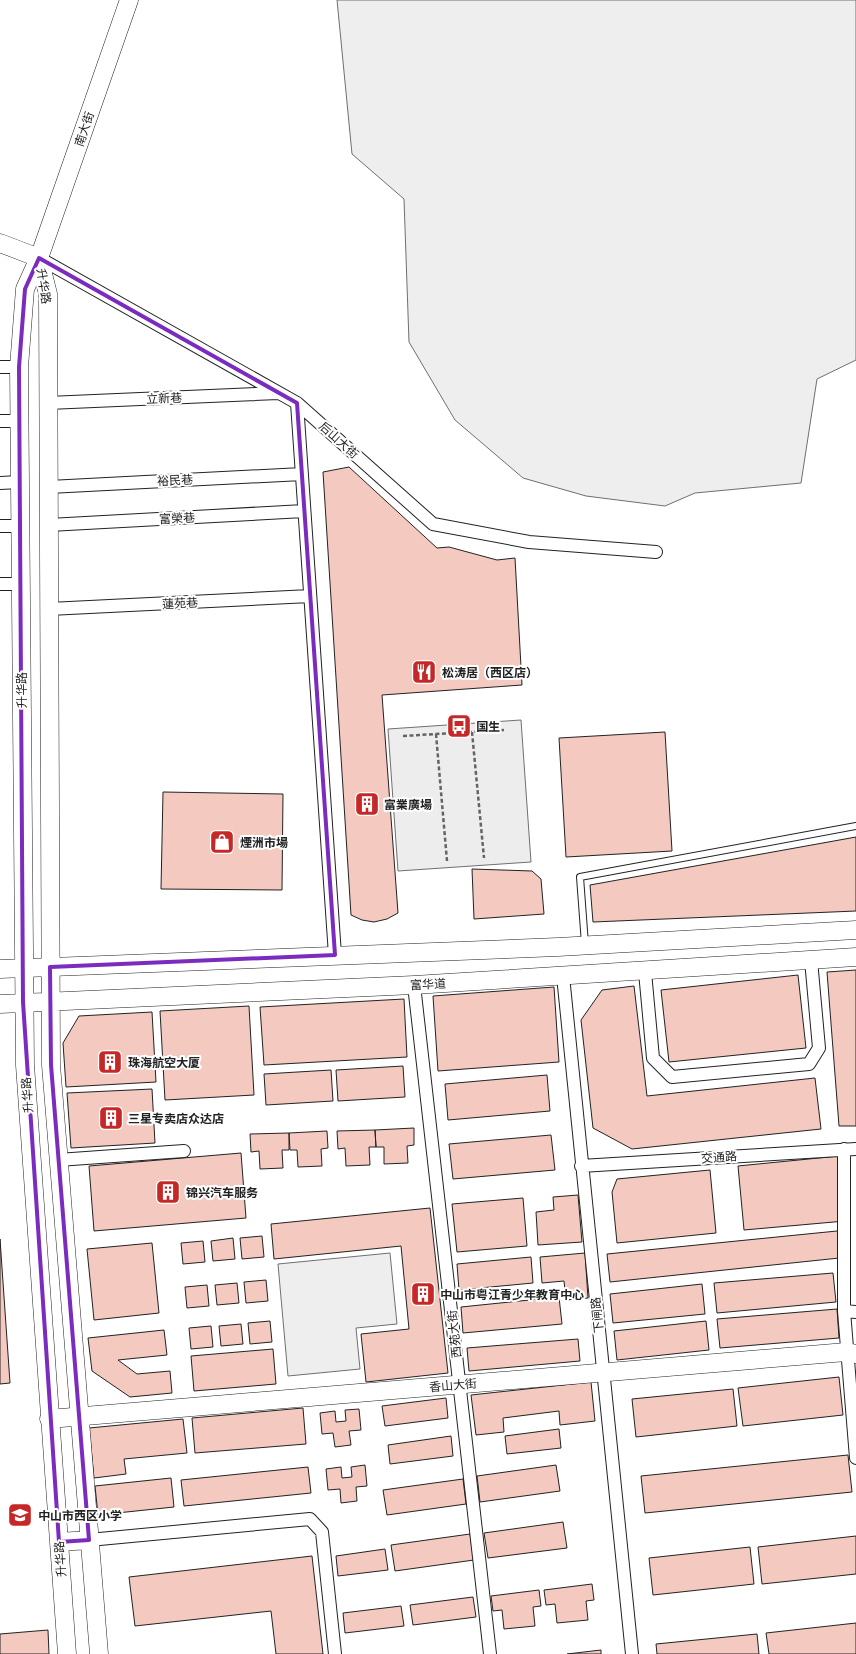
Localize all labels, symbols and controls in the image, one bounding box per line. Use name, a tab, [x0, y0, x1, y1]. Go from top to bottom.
street label: 南大街	[71, 110, 97, 148]
street label: 升华路	[34, 267, 54, 305]
street label: 立新巷	[146, 390, 182, 406]
street label: 后山大街	[316, 418, 362, 462]
street label: 裕民巷	[157, 472, 193, 488]
street label: 富榮巷	[159, 510, 195, 526]
street label: 蓮苑巷	[162, 595, 198, 611]
restaurant icon: 松涛居（西区店）	[411, 659, 437, 685]
place label: 松涛居（西区店）	[442, 665, 538, 680]
street label: 升华路	[14, 672, 29, 708]
bus stop icon: 国生	[446, 713, 472, 739]
place label: 国生	[476, 719, 500, 734]
building icon: 富業廣場	[354, 791, 380, 817]
place label: 富業廣場	[384, 797, 432, 812]
shop icon: 煙洲市場	[209, 829, 235, 855]
place label: 煙洲市場	[240, 835, 288, 850]
street label: 富华道	[410, 976, 446, 992]
building icon: 珠海航空大厦	[97, 1049, 123, 1075]
place label: 珠海航空大厦	[128, 1055, 200, 1070]
street label: 升华路	[18, 1077, 36, 1113]
building icon: 三星专卖店众达店	[98, 1105, 124, 1131]
place label: 三星专卖店众达店	[128, 1111, 224, 1126]
street label: 交通路	[701, 1148, 737, 1166]
building icon: 锦兴汽车服务	[155, 1179, 181, 1205]
place label: 锦兴汽车服务	[186, 1185, 258, 1200]
building icon: 中山市粤江青少年教育中心	[410, 1281, 436, 1307]
place label: 中山市粤江青少年教育中心	[440, 1287, 584, 1302]
street label: 下闸路	[588, 1296, 606, 1334]
street label: 西苑大街	[444, 1309, 464, 1359]
street label: 香山大街	[428, 1375, 478, 1395]
school or university icon: 中山市西区小学	[7, 1502, 33, 1528]
place label: 中山市西区小学	[38, 1508, 122, 1523]
street label: 升华路	[51, 1541, 69, 1577]

